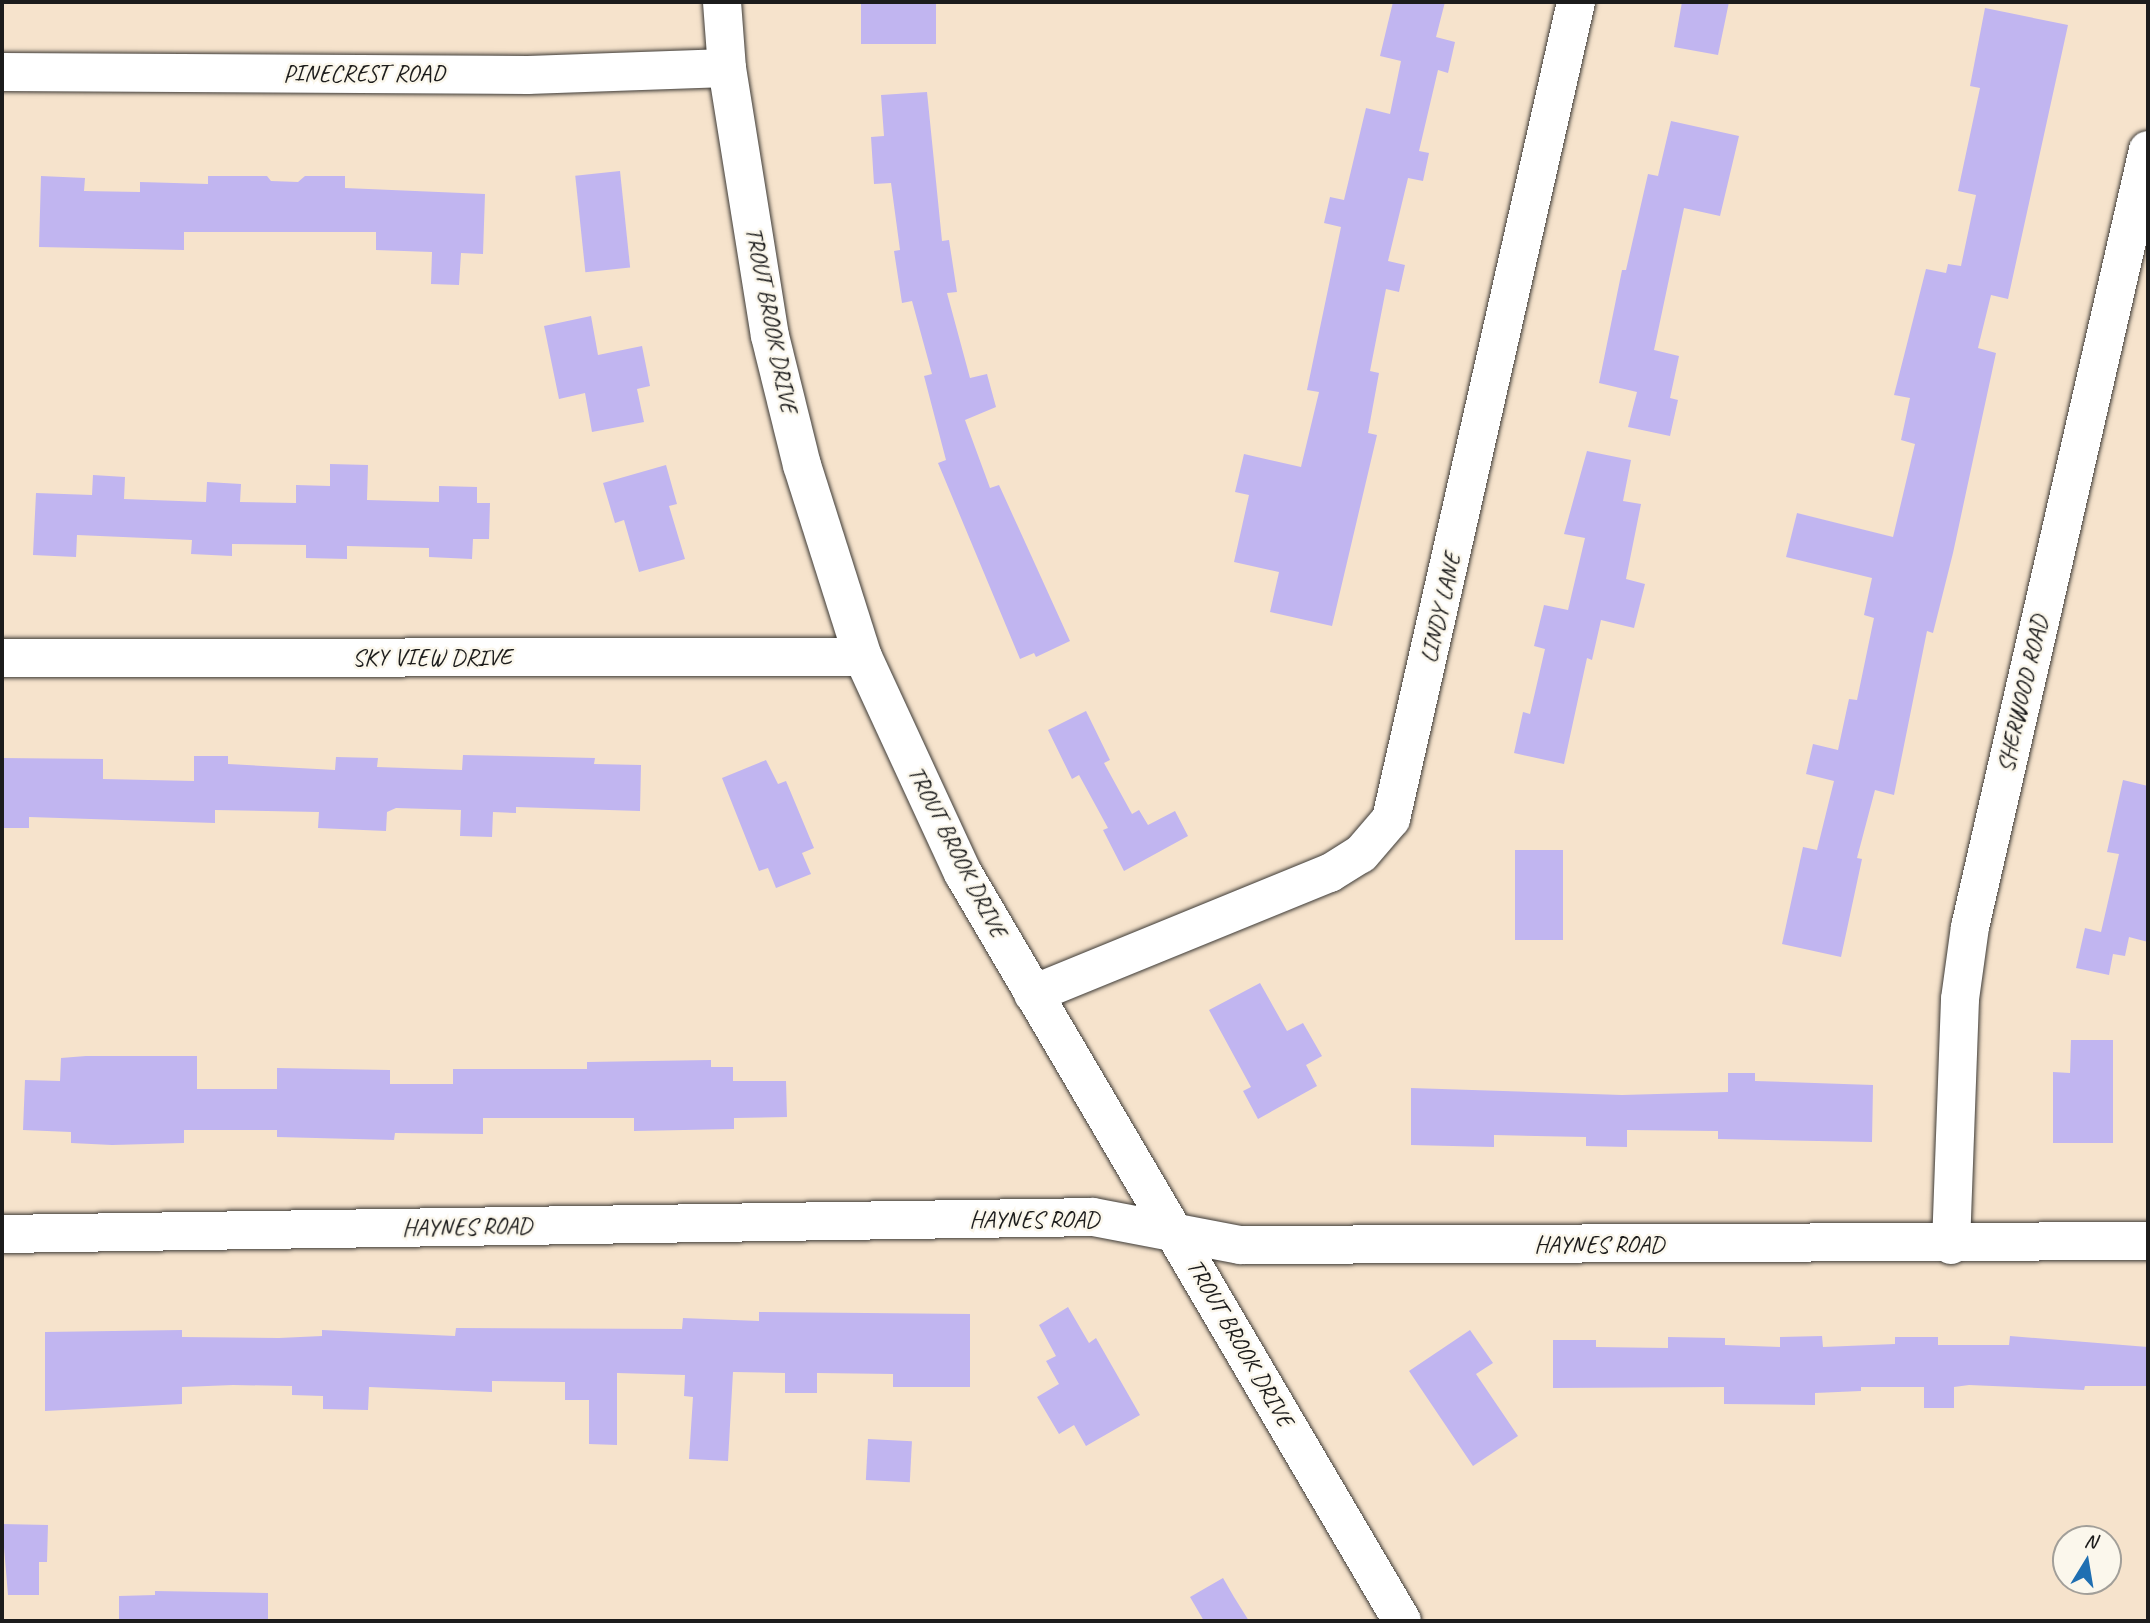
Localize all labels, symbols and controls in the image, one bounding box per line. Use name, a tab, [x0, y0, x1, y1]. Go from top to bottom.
street label: PINECREST ROAD	[283, 60, 445, 88]
street label: TROUT BROOK DRIVE	[739, 225, 803, 415]
street label: LINDY LANE	[1414, 550, 1468, 666]
street label: SHERWOOD ROAD	[1991, 612, 2055, 776]
street label: SKY VIEW DRIVE	[353, 644, 511, 672]
street label: TROUT BROOK DRIVE	[901, 761, 1013, 943]
street label: HAYNES ROAD	[969, 1206, 1099, 1234]
street label: HAYNES ROAD	[401, 1211, 533, 1243]
street label: HAYNES ROAD	[1534, 1231, 1664, 1259]
street label: TROUT BROOK DRIVE	[1180, 1254, 1300, 1432]
north arrow	[2052, 1525, 2122, 1595]
text: N	[2083, 1528, 2099, 1554]

